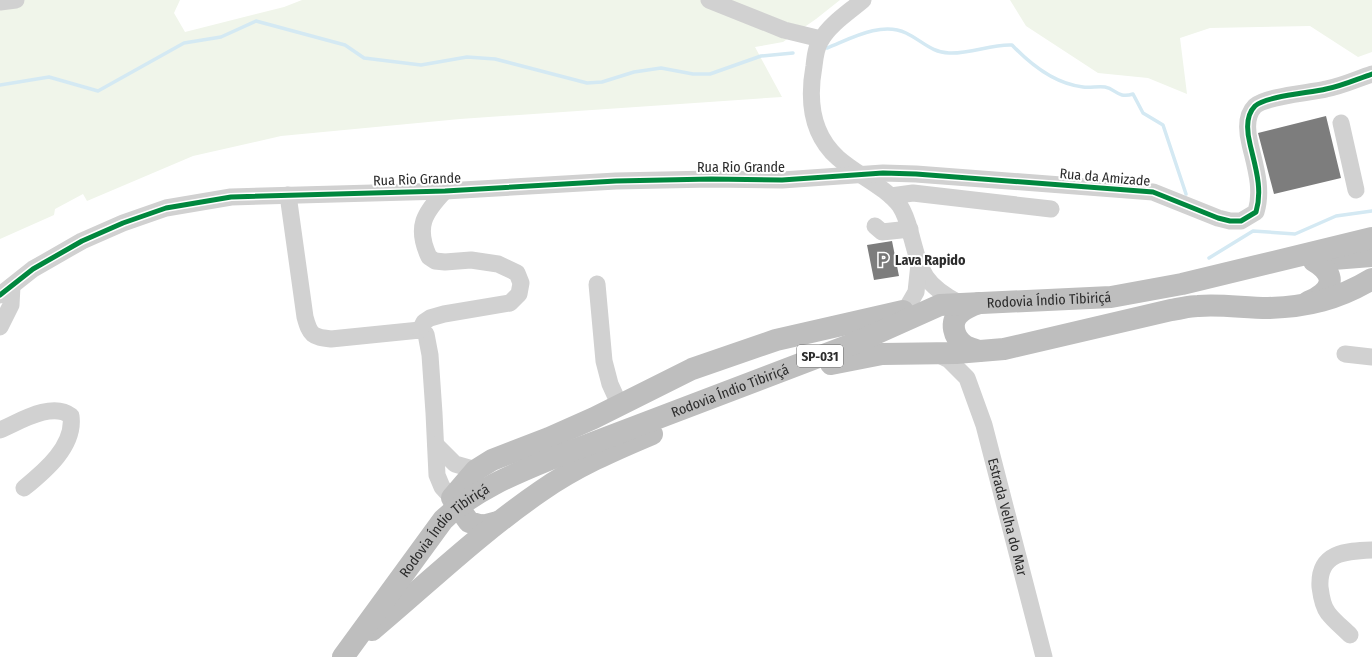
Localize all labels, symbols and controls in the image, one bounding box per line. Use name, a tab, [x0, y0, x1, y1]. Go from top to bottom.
street label: Rua Rio Grande	[697, 159, 785, 176]
street label: Rua da Amizade	[1059, 165, 1151, 190]
street label: Rua Rio Grande	[373, 169, 461, 190]
parking icon: Lava Rapido	[874, 251, 892, 269]
place label: Lava Rapido	[895, 252, 966, 269]
street label: Rodovia Índio Tibiriçá	[986, 289, 1112, 312]
road number: SP-031	[797, 345, 843, 367]
street label: Rodovia Índio Tibiriçá	[669, 361, 791, 421]
street label: Estrada Velha do Mar	[984, 456, 1031, 578]
street label: Rodovia Índio Tibiriçá	[396, 480, 493, 581]

